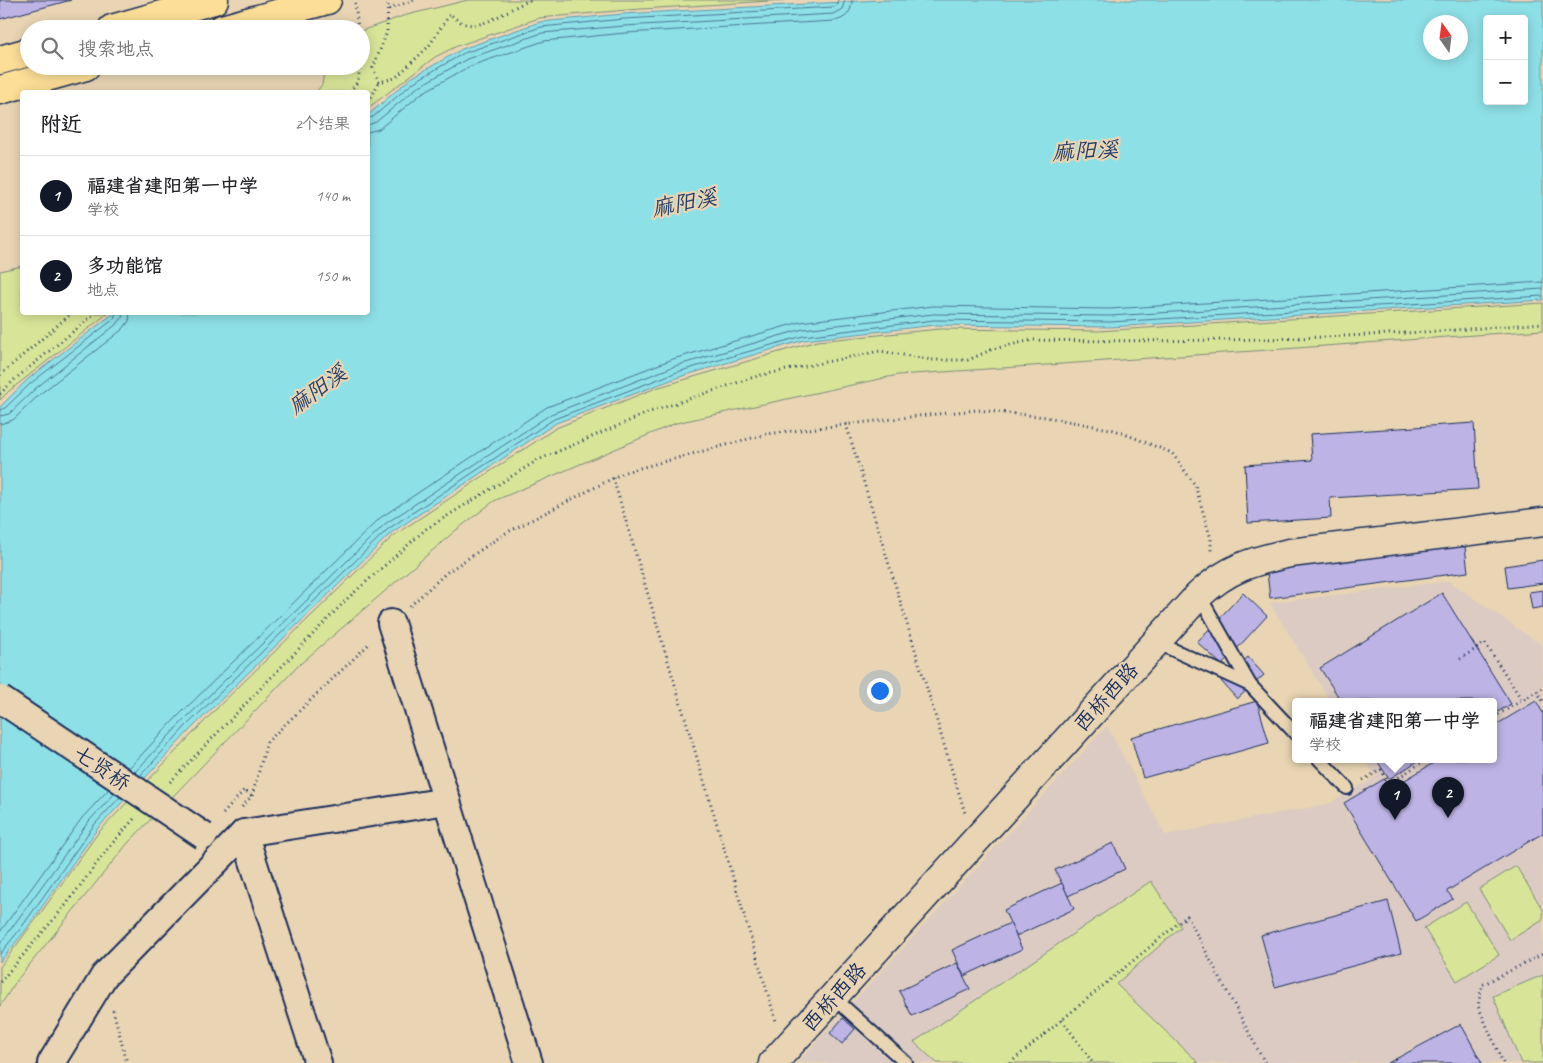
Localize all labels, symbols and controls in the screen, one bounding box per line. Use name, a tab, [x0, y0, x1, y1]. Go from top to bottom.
north arrow	[1423, 15, 1468, 60]
map controls	[1483, 15, 1528, 105]
button: +	[1483, 15, 1528, 60]
search box	[20, 20, 370, 75]
icon: search	[38, 34, 66, 62]
text: 搜索地点	[78, 37, 154, 61]
button: −	[1483, 60, 1528, 105]
text: 附近	[40, 111, 82, 137]
text: 2个结果	[295, 114, 350, 134]
water label: 麻阳溪	[1051, 135, 1120, 167]
text: 福建省建阳第一中学	[87, 174, 258, 198]
water label: 麻阳溪	[649, 183, 720, 223]
text: 1	[52, 186, 60, 206]
text: 140 m	[316, 186, 350, 206]
text: 学校	[87, 200, 119, 220]
text: 多功能馆	[87, 254, 163, 278]
text: 2	[52, 266, 60, 286]
text: 150 m	[316, 266, 350, 286]
text: 地点	[87, 280, 119, 300]
water label: 麻阳溪	[283, 359, 353, 421]
street label: 西桥西路	[1068, 657, 1144, 737]
your location	[867, 678, 893, 704]
popup	[1292, 698, 1497, 763]
text: 福建省建阳第一中学	[1309, 709, 1480, 733]
text: 学校	[1309, 735, 1341, 755]
street label: 七贤桥	[69, 740, 135, 796]
pin: 2	[1432, 777, 1464, 818]
pin: 1	[1379, 779, 1411, 820]
street label: 西桥西路	[796, 957, 872, 1037]

